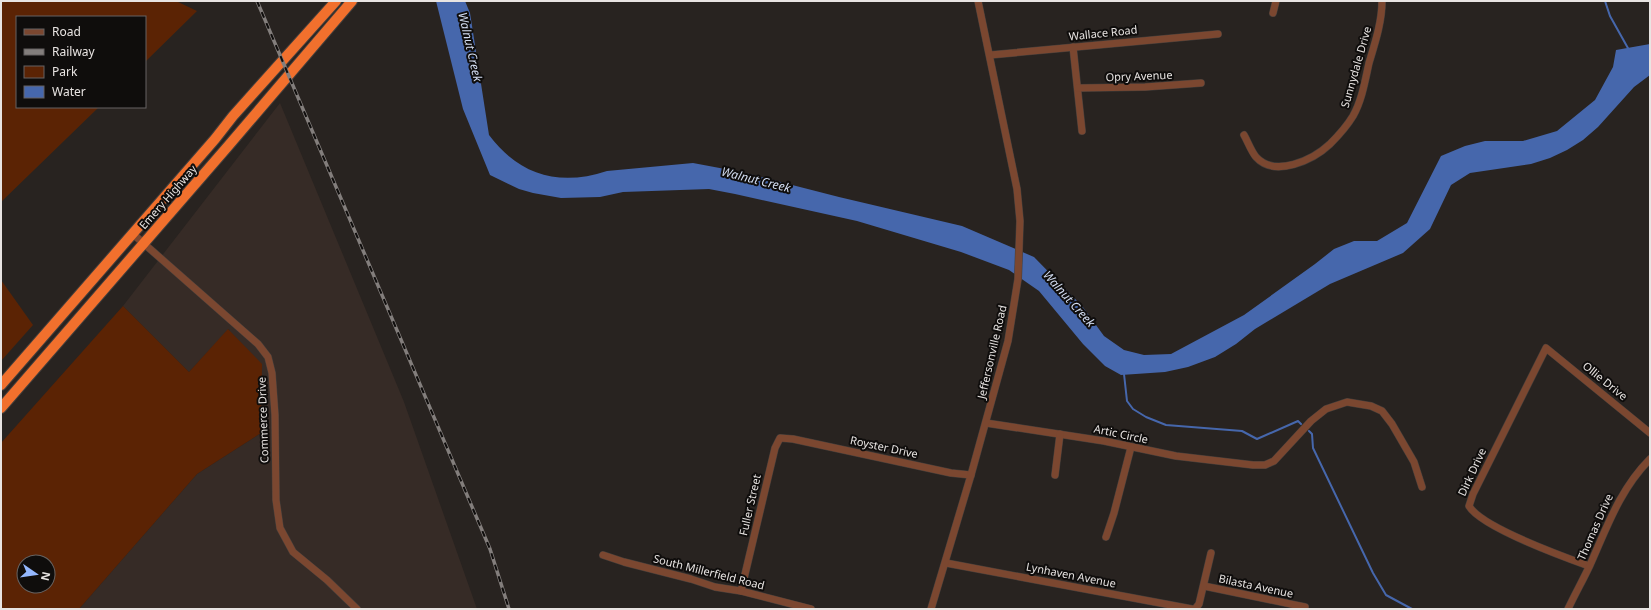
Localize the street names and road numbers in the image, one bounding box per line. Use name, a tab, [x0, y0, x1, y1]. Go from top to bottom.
street label: Wallace Road	[1068, 21, 1138, 44]
street label: Sunnydale Drive	[1337, 24, 1374, 109]
street label: Opry Avenue	[1105, 67, 1173, 84]
street label: Emery Highway	[136, 161, 200, 232]
street label: Jeffersonville Road	[973, 304, 1010, 401]
street label: Ollie Drive	[1580, 358, 1631, 403]
street label: Commerce Drive	[253, 377, 272, 463]
street label: Artic Circle	[1093, 420, 1150, 447]
street label: Royster Drive	[849, 432, 919, 461]
street label: Dirk Drive	[1454, 445, 1489, 498]
street label: Fuller Street	[735, 473, 764, 537]
street label: Thomas Drive	[1573, 491, 1616, 562]
street label: South Millerfield Road	[652, 550, 766, 593]
street label: Lynhaven Avenue	[1025, 558, 1117, 591]
street label: Bilasta Avenue	[1217, 570, 1295, 601]

